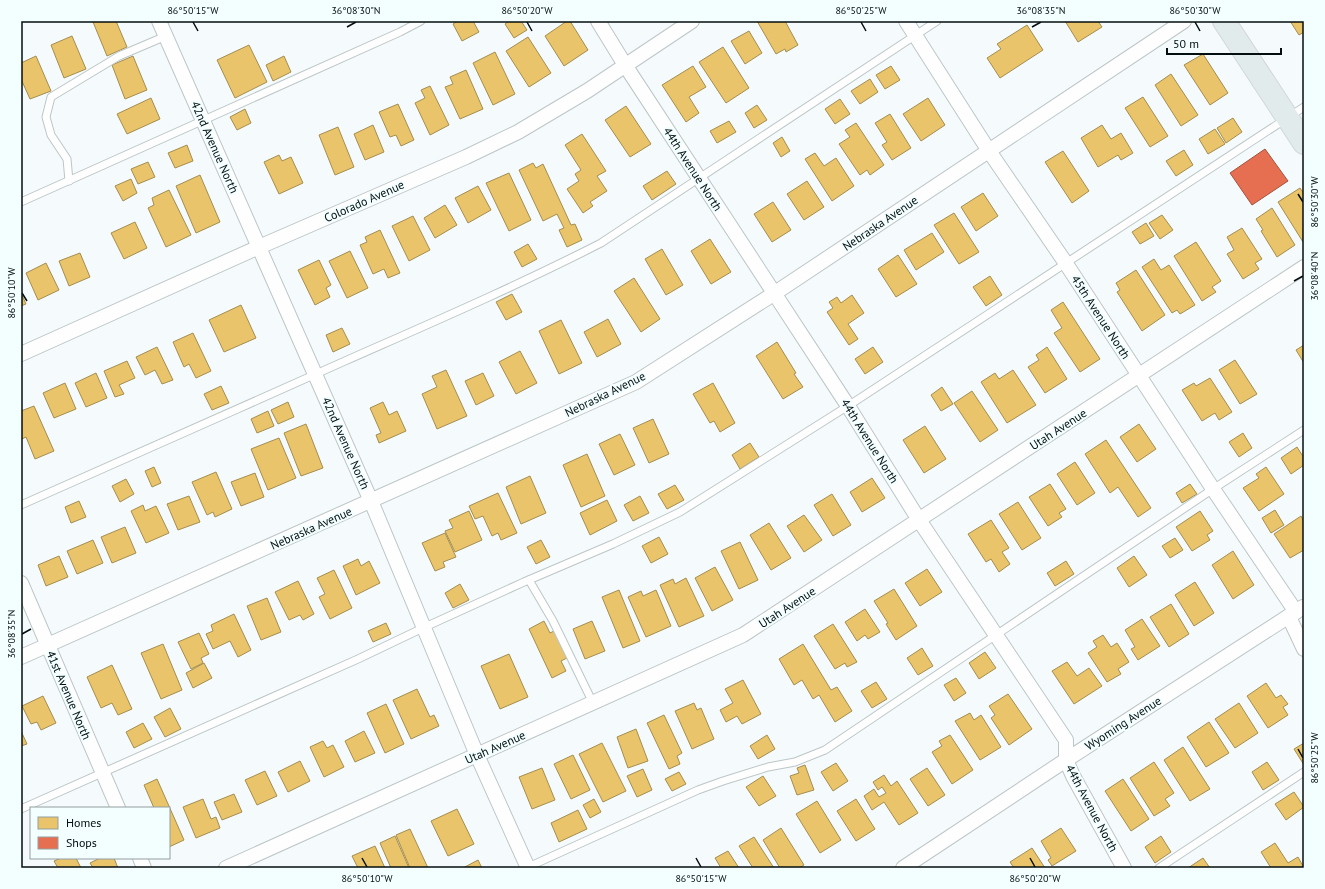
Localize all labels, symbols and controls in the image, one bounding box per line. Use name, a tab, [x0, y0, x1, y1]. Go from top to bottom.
text: 86°50'15"W	[167, 4, 219, 17]
text: 36°08'30"N	[331, 4, 381, 17]
text: 86°50'20"W	[501, 4, 553, 17]
text: 86°50'25"W	[835, 4, 887, 17]
text: 36°08'35"N	[1016, 4, 1066, 17]
text: 86°50'30"W	[1169, 4, 1221, 17]
scale bar	[1167, 30, 1281, 56]
text: 50 m	[1173, 36, 1199, 51]
street label: 42nd Avenue North	[188, 99, 242, 195]
street label: 44th Avenue North	[660, 124, 726, 214]
text: 86°50'30"W	[1308, 176, 1321, 228]
street label: Colorado Avenue	[322, 177, 406, 225]
street label: Nebraska Avenue	[839, 192, 921, 254]
text: 36°08'40"N	[1308, 251, 1321, 301]
text: 86°50'10"W	[5, 267, 18, 319]
street label: 45th Avenue North	[1068, 272, 1134, 362]
street label: Nebraska Avenue	[562, 368, 648, 420]
street label: 42nd Avenue North	[319, 395, 373, 491]
street label: 44th Avenue North	[838, 396, 902, 486]
street label: Utah Avenue	[1027, 405, 1089, 453]
street label: Nebraska Avenue	[268, 503, 354, 553]
street label: Utah Avenue	[756, 583, 818, 631]
text: 36°08'35"N	[5, 609, 18, 659]
street label: 41st Avenue North	[43, 648, 95, 742]
street label: Wyoming Avenue	[1082, 693, 1164, 753]
street label: Utah Avenue	[462, 727, 528, 767]
text: 86°50'25"W	[1308, 732, 1321, 784]
street label: 44th Avenue North	[1063, 762, 1121, 854]
legend	[30, 807, 170, 859]
text: Homes	[66, 815, 101, 830]
text: Shops	[66, 835, 97, 850]
text: 86°50'10"W	[341, 872, 393, 885]
text: 86°50'15"W	[675, 872, 727, 885]
text: 86°50'20"W	[1009, 872, 1061, 885]

